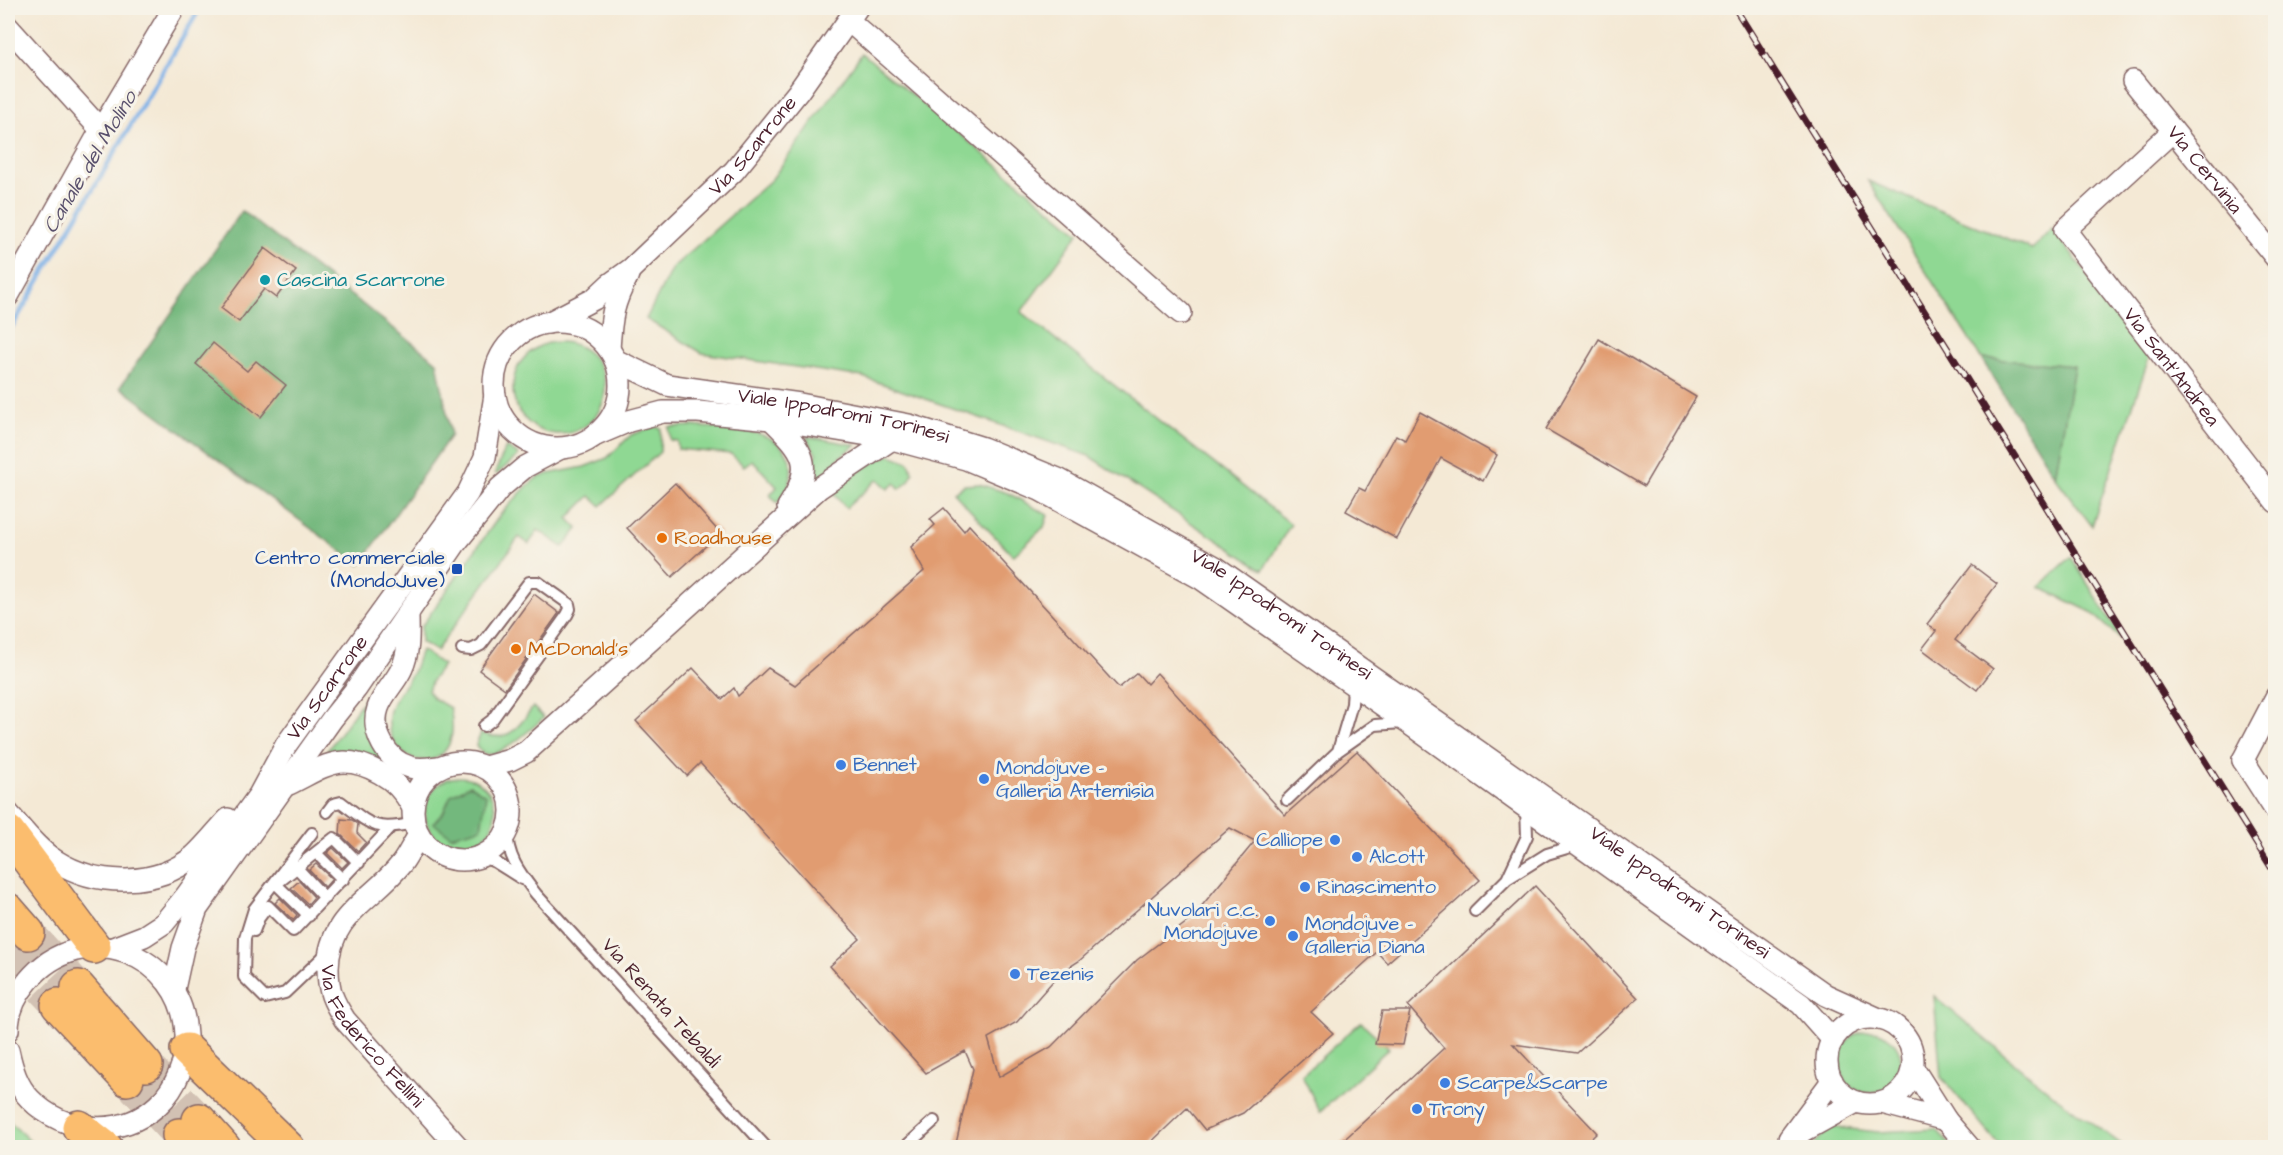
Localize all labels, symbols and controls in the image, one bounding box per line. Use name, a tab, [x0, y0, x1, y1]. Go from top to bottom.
water label: Canale del Molino	[36, 83, 145, 239]
street label: Via Scarrone	[702, 90, 804, 202]
street label: Via Cervinia	[2160, 119, 2249, 220]
place label: Cascina Scarrone	[277, 266, 445, 294]
marker: Cascina Scarrone	[258, 273, 272, 287]
street label: Via Sant'Andrea	[2116, 302, 2226, 432]
street label: Viale Ippodromi Torinesi	[736, 381, 953, 451]
place label: Roadhouse	[674, 524, 772, 552]
marker: Roadhouse	[655, 531, 669, 545]
street label: Viale Ippodromi Torinesi	[1185, 542, 1378, 687]
place label: Centro commerciale (MondoJuve)	[255, 544, 445, 595]
marker: Centro commerciale (MondoJuve)	[450, 562, 464, 576]
street label: Via Scarrone	[280, 629, 375, 746]
place label: McDonald's	[528, 635, 628, 663]
marker: McDonald's	[509, 642, 523, 656]
place label: Bennet	[853, 751, 917, 779]
place label: Mondojuve - Galleria Artemisia	[996, 754, 1154, 805]
marker: Bennet	[834, 758, 848, 772]
marker: Mondojuve - Galleria Artemisia	[977, 772, 991, 786]
street label: Viale Ippodromi Torinesi	[1584, 819, 1776, 966]
place label: Calliope	[1256, 826, 1323, 854]
marker: Calliope	[1328, 833, 1342, 847]
place label: Alcott	[1369, 843, 1425, 871]
marker: Alcott	[1350, 850, 1364, 864]
place label: Rinascimento	[1317, 873, 1436, 901]
marker: Rinascimento	[1298, 880, 1312, 894]
place label: Nuvolari c.c. Mondojuve	[1147, 896, 1258, 947]
place label: Mondojuve - Galleria Diana	[1305, 910, 1425, 961]
marker: Nuvolari c.c. Mondojuve	[1263, 914, 1277, 928]
marker: Mondojuve - Galleria Diana	[1286, 929, 1300, 943]
street label: Via Renata Tebaldi	[595, 932, 727, 1074]
place label: Tezenis	[1027, 960, 1094, 988]
street label: Via Federico Fellini	[314, 964, 431, 1114]
marker: Tezenis	[1008, 967, 1022, 981]
place label: Scarpe&Scarpe	[1457, 1069, 1608, 1097]
marker: Scarpe&Scarpe	[1438, 1076, 1452, 1090]
place label: Trony	[1429, 1095, 1485, 1124]
marker: Trony	[1410, 1102, 1424, 1116]

